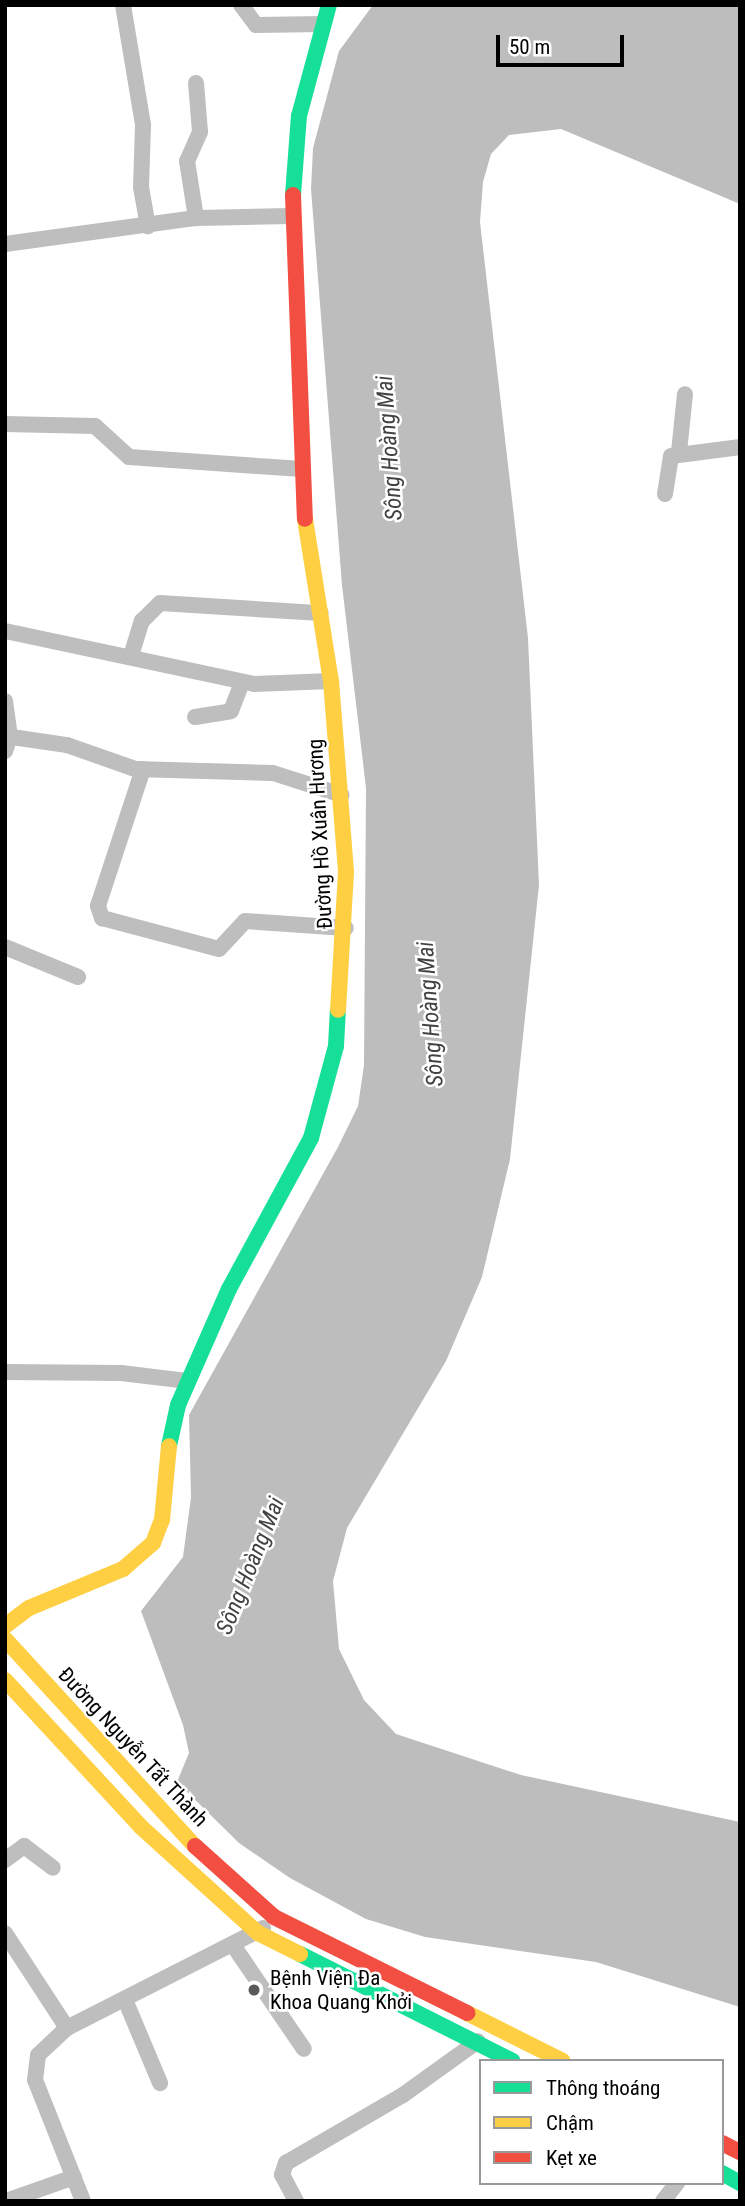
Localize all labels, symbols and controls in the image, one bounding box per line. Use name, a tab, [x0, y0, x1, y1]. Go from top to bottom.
scale bar	[500, 21, 628, 65]
text: 50 m	[509, 35, 550, 59]
water label: Sông Hoàng Mai	[371, 375, 409, 521]
street label: Đường Hồ Xuân Hương	[302, 738, 338, 930]
water label: Sông Hoàng Mai	[412, 941, 450, 1087]
water label: Sông Hoàng Mai	[211, 1493, 291, 1639]
street label: Đường Nguyễn Tất Thành	[53, 1662, 213, 1832]
place label: Bệnh Viện Đa Khoa Quang Khởi	[270, 1965, 412, 2015]
marker: Bệnh Viện Đa Khoa Quang Khởi	[244, 1980, 264, 2000]
legend	[479, 2059, 724, 2185]
text: Thông thoáng	[546, 2076, 660, 2100]
text: Chậm	[546, 2111, 594, 2135]
text: Kẹt xe	[546, 2146, 597, 2170]

